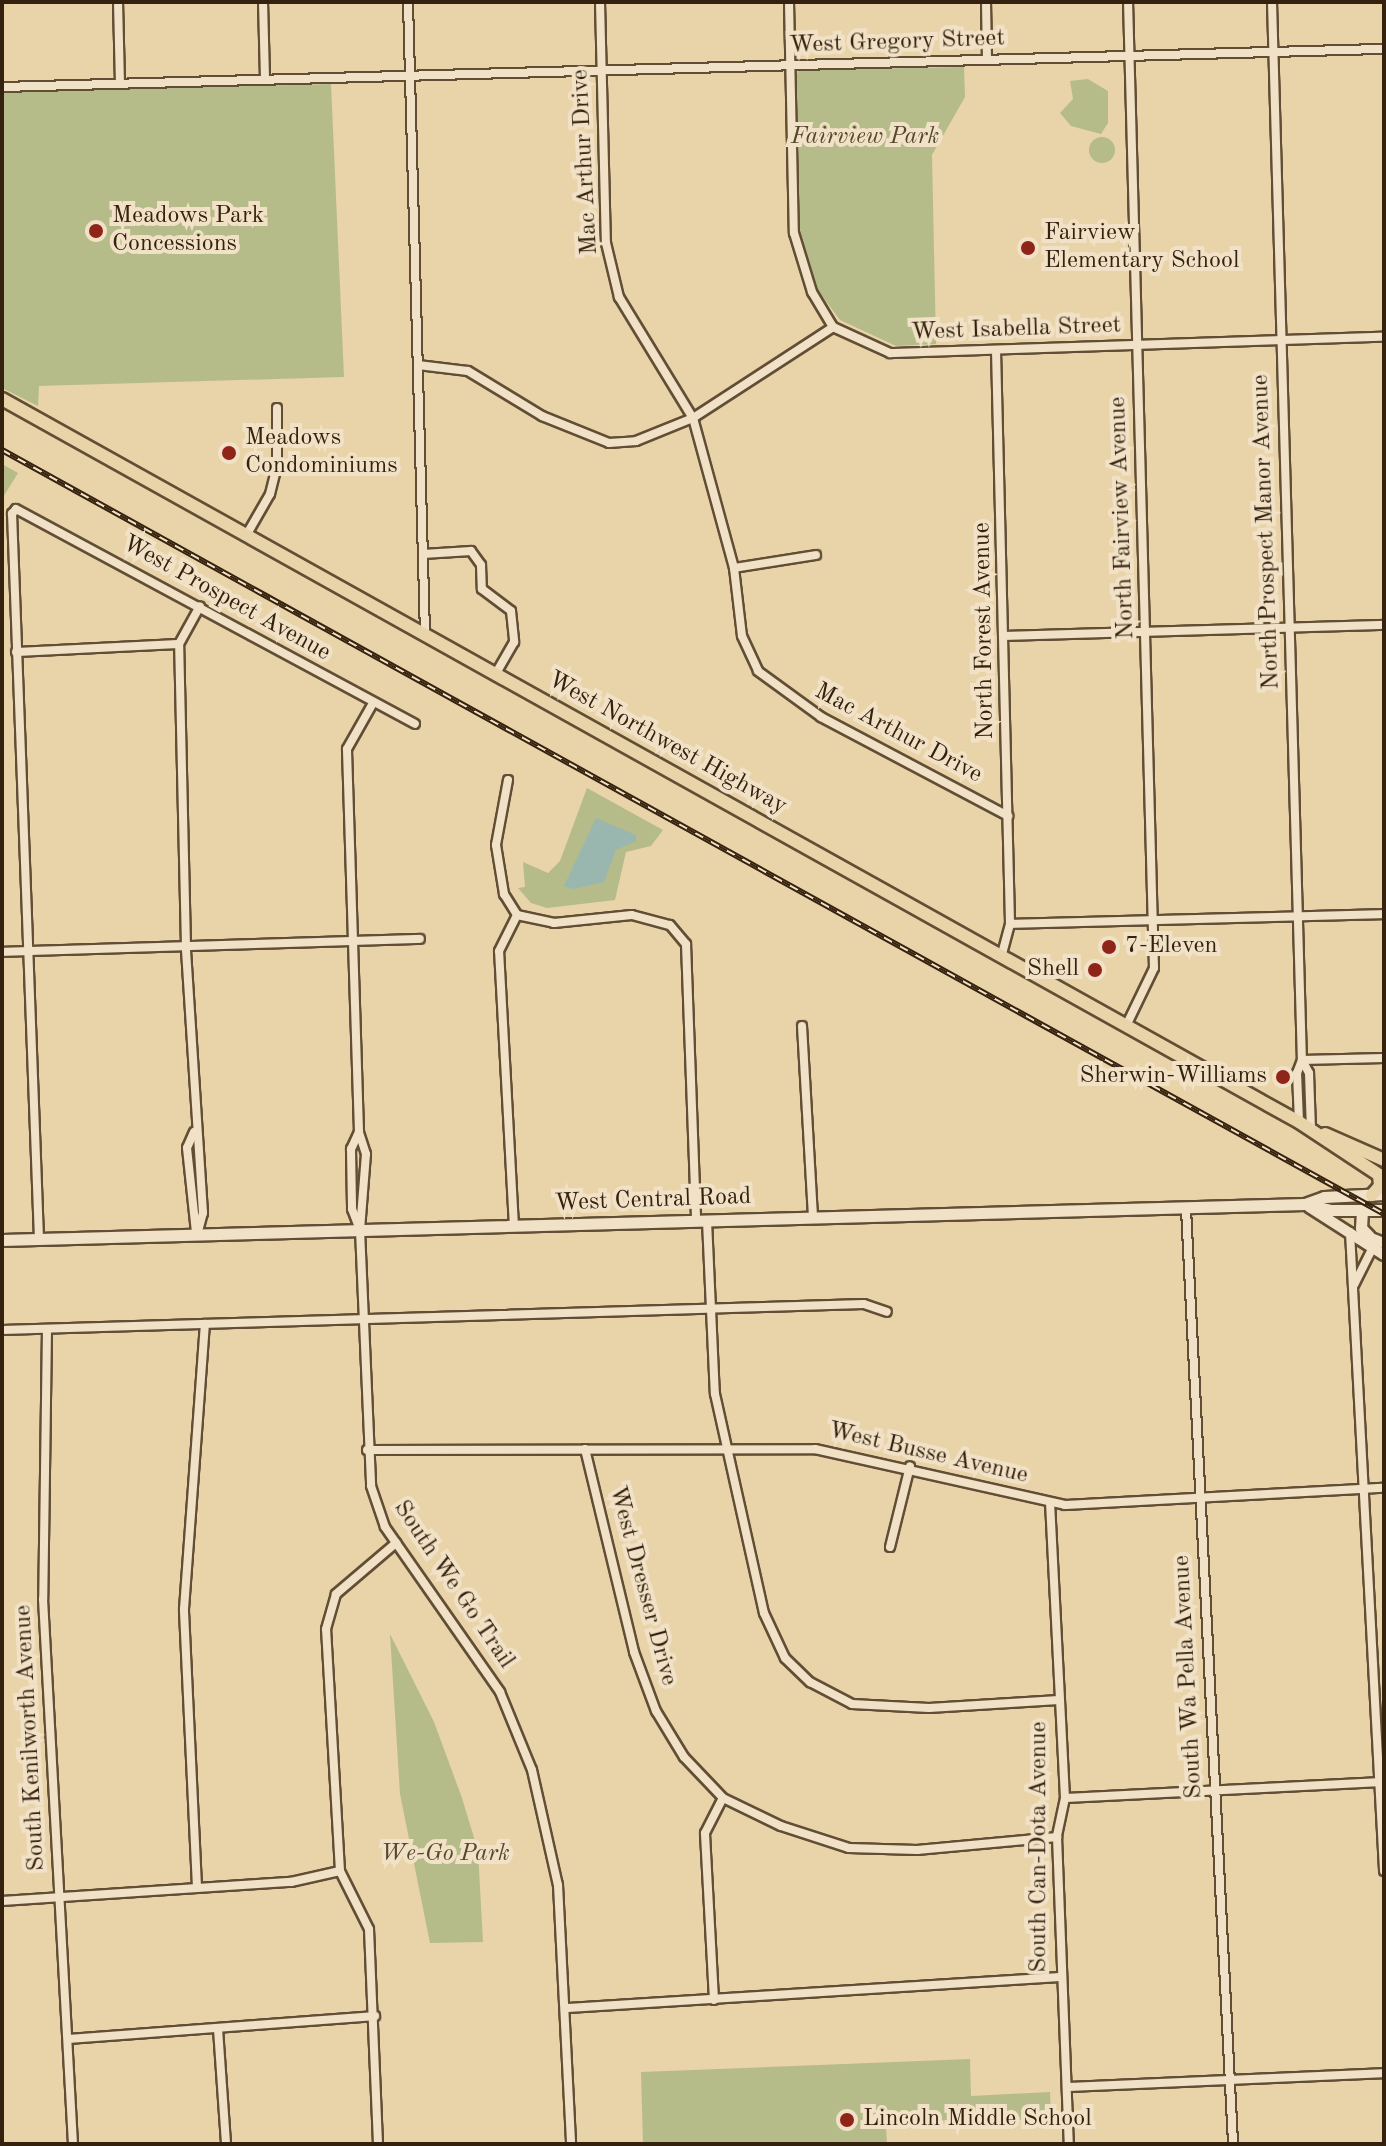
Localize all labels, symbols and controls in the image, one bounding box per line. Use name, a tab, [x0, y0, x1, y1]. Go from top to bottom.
street label: West Gregory Street	[789, 25, 1005, 61]
street label: Mac Arthur Drive	[567, 68, 605, 256]
park label: Fairview Park	[791, 124, 939, 152]
place label: Meadows Park Concessions	[112, 203, 264, 259]
place label: Fairview Elementary School	[1044, 220, 1239, 276]
marker: Meadows Park Concessions	[87, 222, 105, 240]
marker: Fairview Elementary School	[1019, 239, 1037, 257]
street label: West Isabella Street	[911, 312, 1121, 348]
street label: North Prospect Manor Avenue	[1247, 374, 1287, 690]
street label: North Fairview Avenue	[1104, 396, 1142, 640]
place label: Meadows Condominiums	[245, 425, 398, 481]
marker: Meadows Condominiums	[220, 444, 238, 462]
street label: North Forest Avenue	[969, 522, 1001, 740]
street label: West Prospect Avenue	[117, 530, 335, 668]
street label: West Northwest Highway	[542, 666, 792, 822]
street label: Mac Arthur Drive	[809, 678, 987, 790]
place label: 7-Eleven	[1125, 933, 1217, 961]
marker: 7-Eleven	[1100, 938, 1118, 956]
place label: Shell	[1027, 956, 1079, 984]
marker: Shell	[1086, 961, 1104, 979]
place label: Sherwin-Williams	[1079, 1063, 1267, 1091]
marker: Sherwin-Williams	[1274, 1068, 1292, 1086]
street label: West Central Road	[554, 1183, 752, 1219]
street label: West Busse Avenue	[825, 1417, 1031, 1491]
street label: West Dresser Drive	[601, 1483, 683, 1689]
street label: South We Go Trail	[386, 1495, 520, 1675]
street label: South Wa Pella Avenue	[1168, 1554, 1210, 1800]
street label: South Kenilworth Avenue	[10, 1604, 52, 1872]
street label: South Can-Dota Avenue	[1026, 1721, 1054, 1973]
park label: We-Go Park	[380, 1841, 510, 1869]
place label: Lincoln Middle School	[863, 2106, 1092, 2134]
marker: Lincoln Middle School	[838, 2111, 856, 2129]

